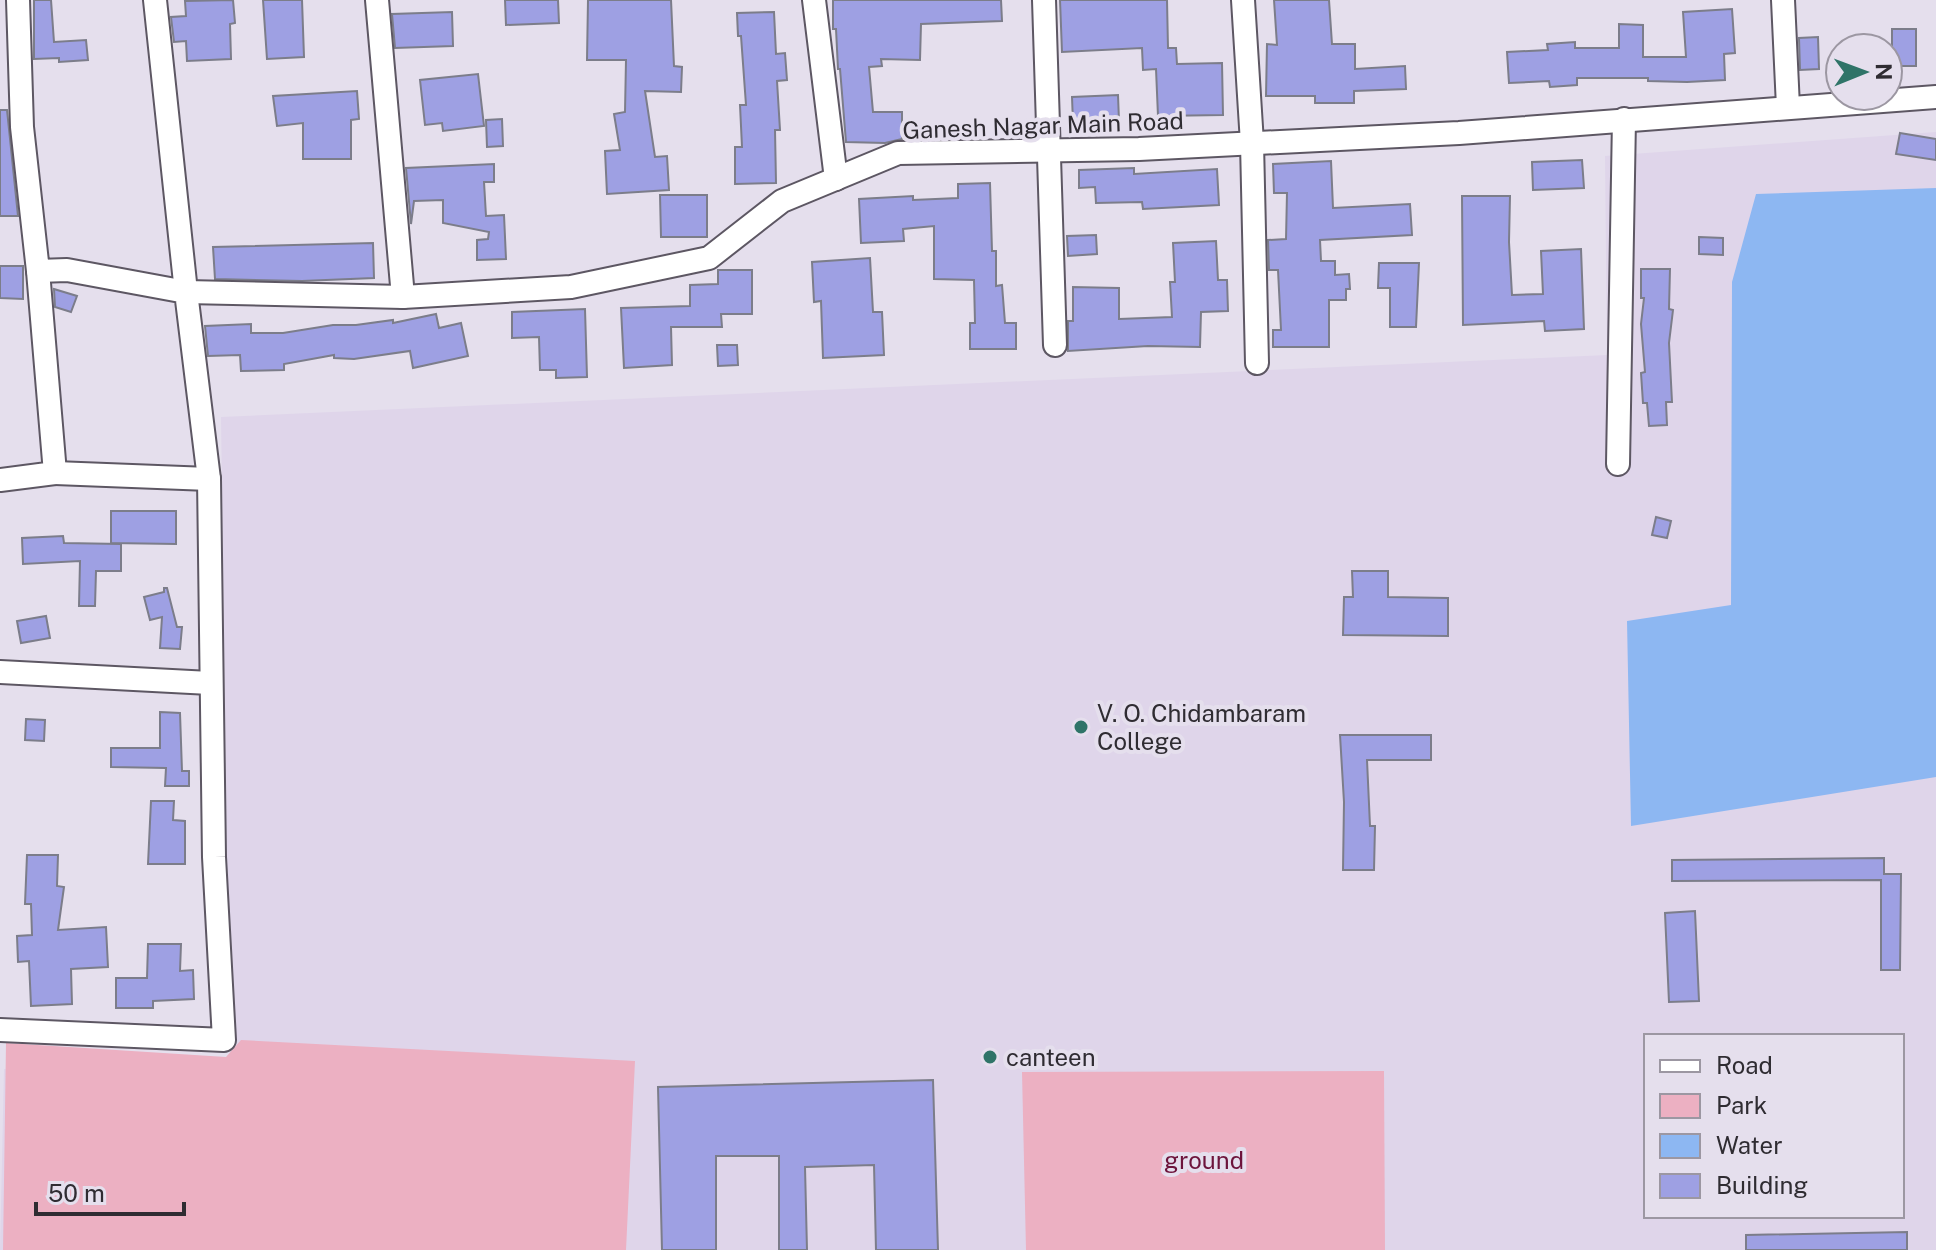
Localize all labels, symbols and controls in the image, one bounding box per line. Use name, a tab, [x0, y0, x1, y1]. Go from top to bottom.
north arrow	[1824, 32, 1904, 112]
text: N	[1871, 63, 1897, 80]
street label: Ganesh Nagar Main Road	[902, 106, 1184, 144]
place label: V. O. Chidambaram College	[1097, 699, 1306, 755]
marker: V. O. Chidambaram College	[1072, 718, 1090, 736]
legend	[1644, 1034, 1904, 1218]
place label: canteen	[1006, 1043, 1096, 1071]
marker: canteen	[981, 1048, 999, 1066]
text: Road	[1716, 1051, 1773, 1079]
text: Park	[1716, 1091, 1767, 1119]
text: Water	[1716, 1131, 1783, 1159]
park label: ground	[1164, 1146, 1244, 1174]
scale bar	[36, 1166, 184, 1216]
text: Building	[1716, 1171, 1808, 1199]
text: 50 m	[48, 1179, 105, 1207]

